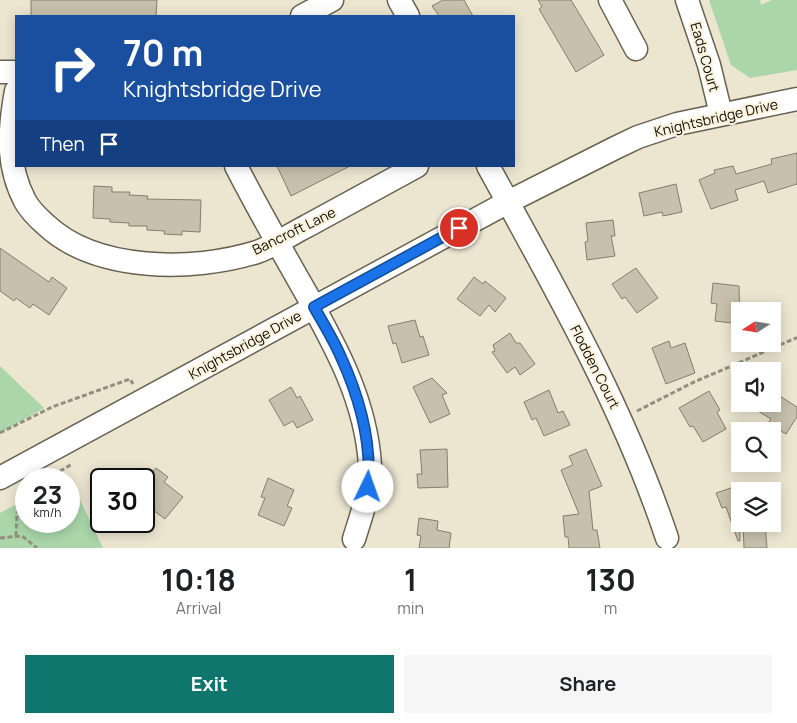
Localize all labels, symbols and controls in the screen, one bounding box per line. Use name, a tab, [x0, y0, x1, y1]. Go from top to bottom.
street label: Eads Court	[686, 20, 725, 94]
text: 70 m	[123, 29, 203, 77]
icon: right	[40, 35, 105, 100]
text: Knightsbridge Drive	[123, 74, 322, 104]
street label: Knightsbridge Drive	[652, 94, 780, 141]
icon: arrive	[95, 130, 123, 158]
text: Then	[40, 131, 85, 157]
street label: Bancroft Lane	[249, 202, 339, 259]
pin	[438, 207, 480, 249]
icon: arrive	[445, 214, 473, 242]
north arrow	[731, 302, 781, 352]
map controls	[731, 302, 781, 532]
street label: Knightsbridge Drive	[185, 306, 305, 384]
street label: Flodden Court	[566, 322, 625, 412]
button: sound	[731, 362, 781, 412]
button: search	[731, 422, 781, 472]
position arrow	[341, 460, 393, 512]
speed limit sign: 30	[90, 468, 155, 533]
text: 23	[33, 477, 62, 512]
button: layers	[731, 482, 781, 532]
text: km/h	[34, 504, 61, 521]
text: 10:18	[161, 559, 236, 600]
text: 1	[404, 559, 417, 600]
text: 130	[585, 559, 636, 600]
text: Arrival	[176, 597, 221, 619]
text: min	[397, 597, 424, 619]
text: m	[604, 597, 617, 619]
button: Exit	[25, 655, 394, 713]
button: Share	[404, 655, 772, 713]

